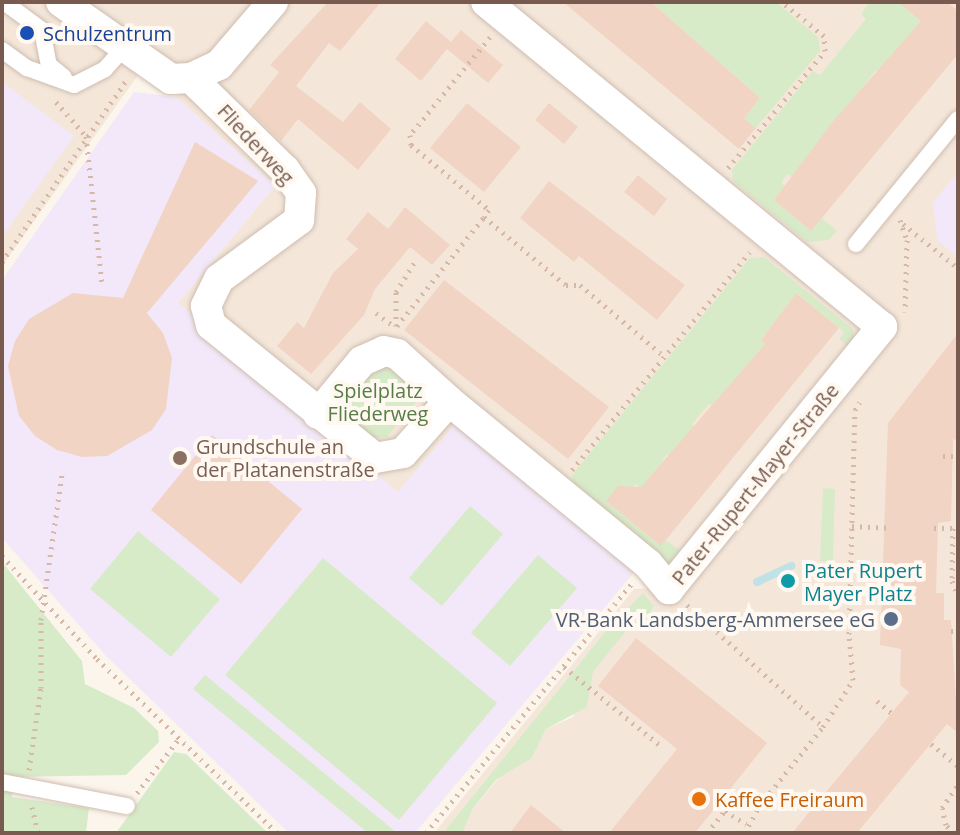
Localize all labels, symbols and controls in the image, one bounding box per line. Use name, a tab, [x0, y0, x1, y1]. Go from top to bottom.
place label: Schulzentrum	[43, 21, 172, 45]
marker: Schulzentrum	[18, 24, 36, 42]
street label: Fliederweg	[213, 99, 299, 189]
park label: Spielplatz Fliederweg	[328, 378, 428, 425]
street label: Pater-Rupert-Mayer-Straße	[666, 379, 844, 589]
place label: Grundschule an der Platanenstraße	[196, 434, 375, 481]
marker: Grundschule an der Platanenstraße	[171, 449, 189, 467]
place label: Pater Rupert Mayer Platz	[804, 558, 922, 605]
marker: Pater Rupert Mayer Platz	[779, 572, 797, 590]
place label: VR-Bank Landsberg-Ammersee eG	[556, 607, 875, 631]
marker: VR-Bank Landsberg-Ammersee eG	[882, 610, 900, 628]
place label: Kaffee Freiraum	[715, 787, 864, 811]
marker: Kaffee Freiraum	[690, 790, 708, 808]

